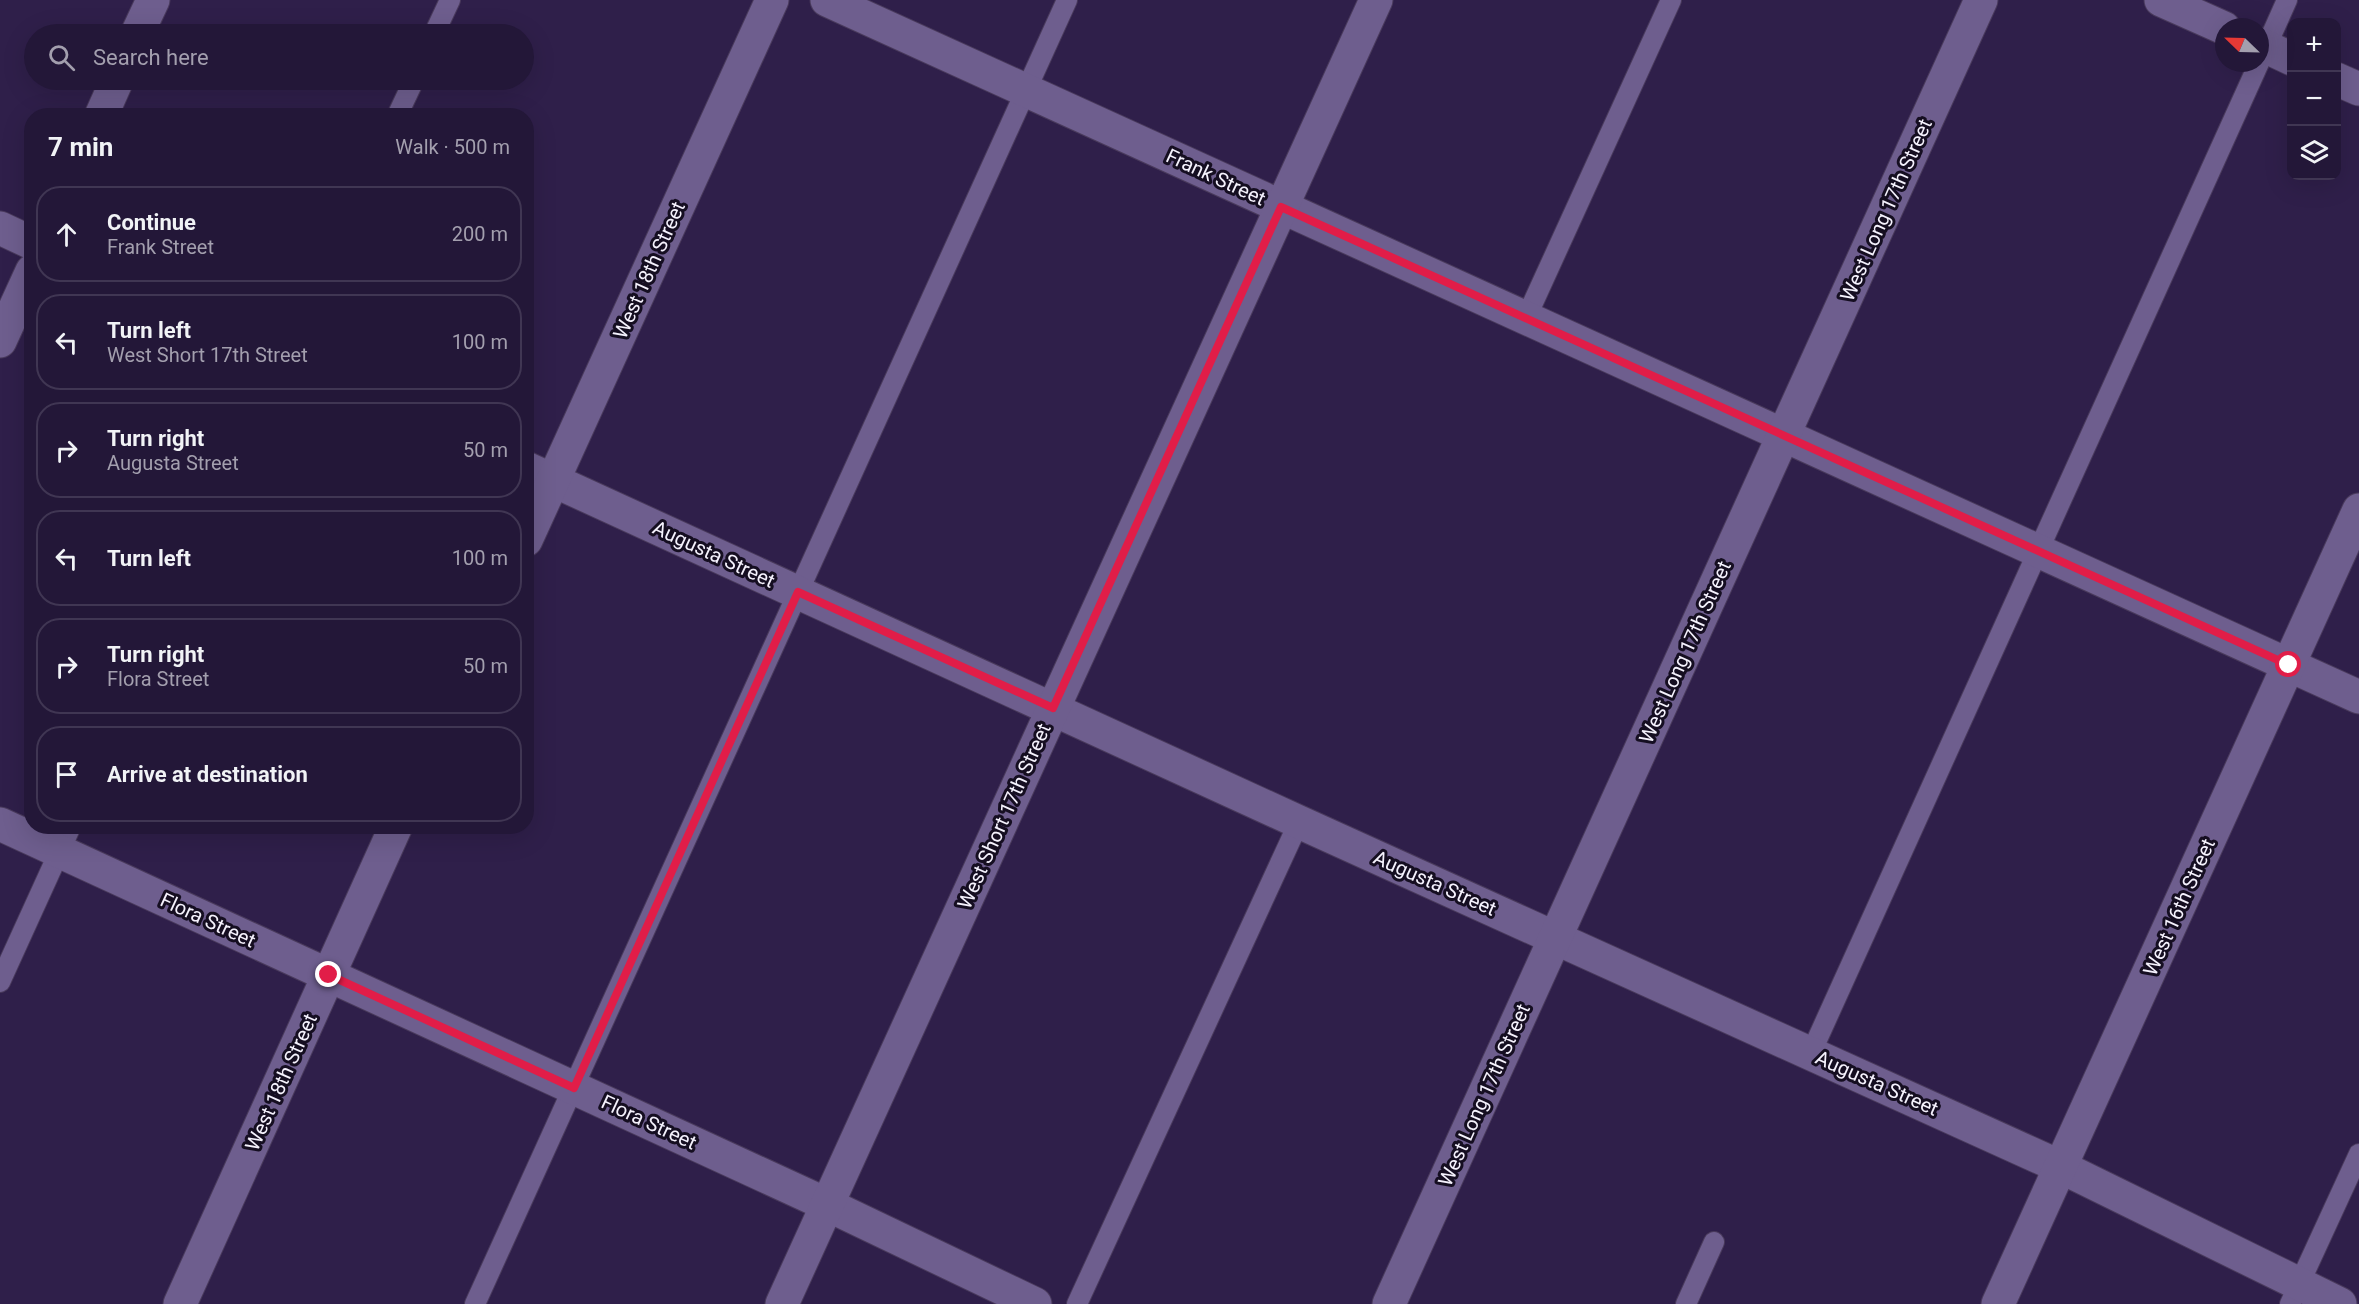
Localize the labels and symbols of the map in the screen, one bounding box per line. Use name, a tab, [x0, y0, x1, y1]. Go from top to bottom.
north arrow	[2215, 18, 2269, 72]
street label: West Long 17th Street	[1835, 115, 1937, 305]
street label: Frank Street	[1162, 144, 1270, 210]
street label: West 18th Street	[608, 198, 690, 342]
street label: Augusta Street	[649, 515, 779, 593]
street label: West Long 17th Street	[1634, 557, 1736, 747]
route start	[2275, 651, 2301, 677]
street label: West Short 17th Street	[952, 719, 1056, 913]
street label: West 16th Street	[2138, 835, 2220, 979]
street label: Augusta Street	[1370, 845, 1500, 921]
street label: Flora Street	[157, 888, 259, 952]
route end	[315, 961, 341, 987]
street label: West Long 17th Street	[1433, 1000, 1535, 1190]
street label: West 18th Street	[240, 1010, 322, 1154]
street label: Augusta Street	[1812, 1045, 1942, 1121]
street label: Flora Street	[598, 1090, 700, 1154]

